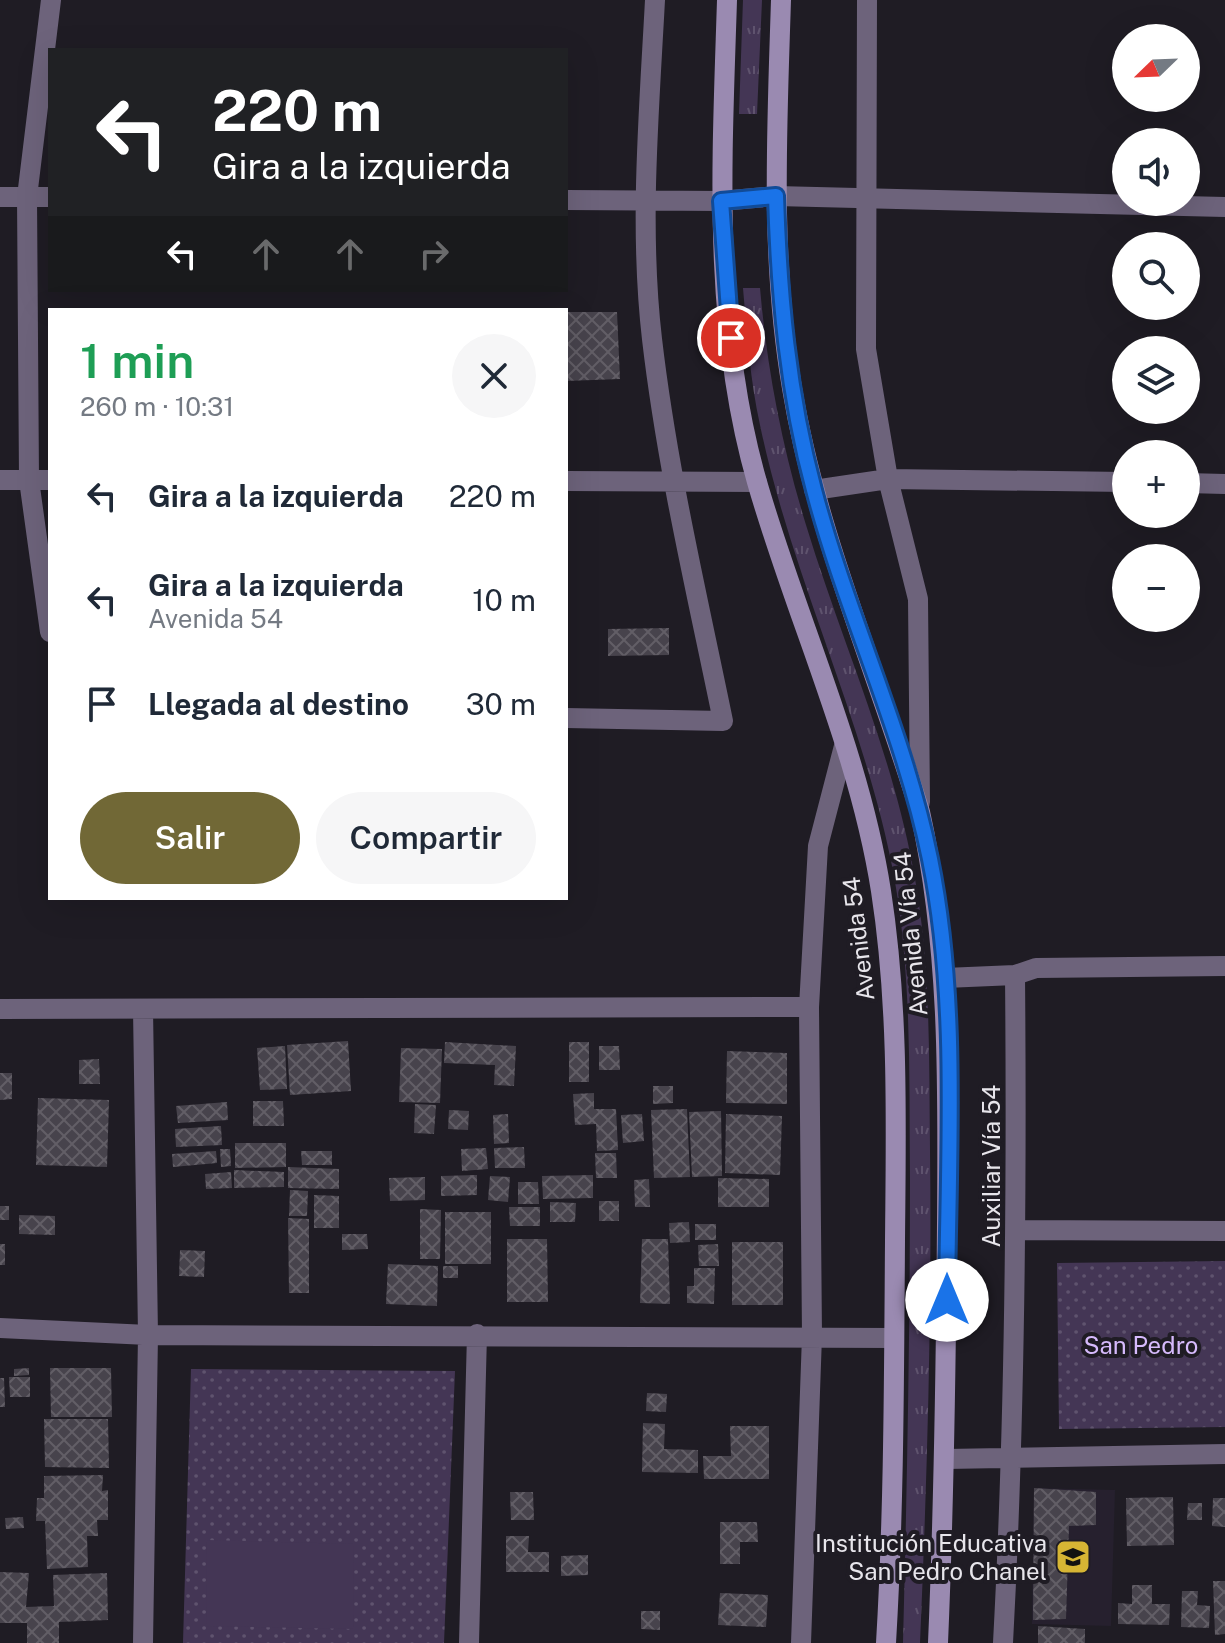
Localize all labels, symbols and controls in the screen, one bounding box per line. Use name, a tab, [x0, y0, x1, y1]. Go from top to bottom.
north arrow	[1112, 24, 1200, 112]
map controls	[1112, 24, 1200, 632]
text: 220 m	[212, 78, 382, 144]
icon: left	[80, 80, 184, 184]
button: sound	[1112, 128, 1200, 216]
text: Gira a la izquierda	[212, 145, 511, 187]
icon: left	[160, 232, 204, 276]
icon: ahead	[244, 232, 288, 276]
icon: ahead	[328, 232, 372, 276]
icon: right	[412, 232, 456, 276]
button: search	[1112, 232, 1200, 320]
pin	[697, 304, 765, 372]
icon: arrive	[709, 316, 753, 360]
text: 1 min	[80, 332, 194, 389]
button: close	[452, 334, 536, 418]
button: layers	[1112, 336, 1200, 424]
text: 260 m · 10:31	[80, 391, 234, 422]
button: +	[1112, 440, 1200, 528]
icon: left	[80, 474, 124, 518]
text: Gira a la izquierda	[148, 478, 404, 514]
text: 220 m	[449, 478, 536, 514]
button: −	[1112, 544, 1200, 632]
text: Gira a la izquierda	[148, 567, 404, 603]
icon: left	[80, 578, 124, 622]
text: 10 m	[472, 582, 536, 618]
text: Avenida 54	[148, 603, 283, 634]
icon: arrive	[80, 682, 124, 726]
text: Llegada al destino	[148, 686, 409, 722]
text: 30 m	[466, 686, 536, 722]
button: Salir	[80, 792, 300, 884]
button: Compartir	[316, 792, 536, 884]
street label: Avenida Vía 54	[887, 850, 933, 1018]
street label: Avenida 54	[837, 875, 879, 1003]
street label: Auxiliar Vía 54	[977, 1085, 1005, 1247]
position arrow	[905, 1258, 989, 1342]
park label: San Pedro	[1084, 1331, 1198, 1359]
place label: Institución Educativa San Pedro Chanel	[815, 1529, 1047, 1585]
school or university icon: Institución Educativa San Pedro Chanel	[1054, 1538, 1092, 1576]

